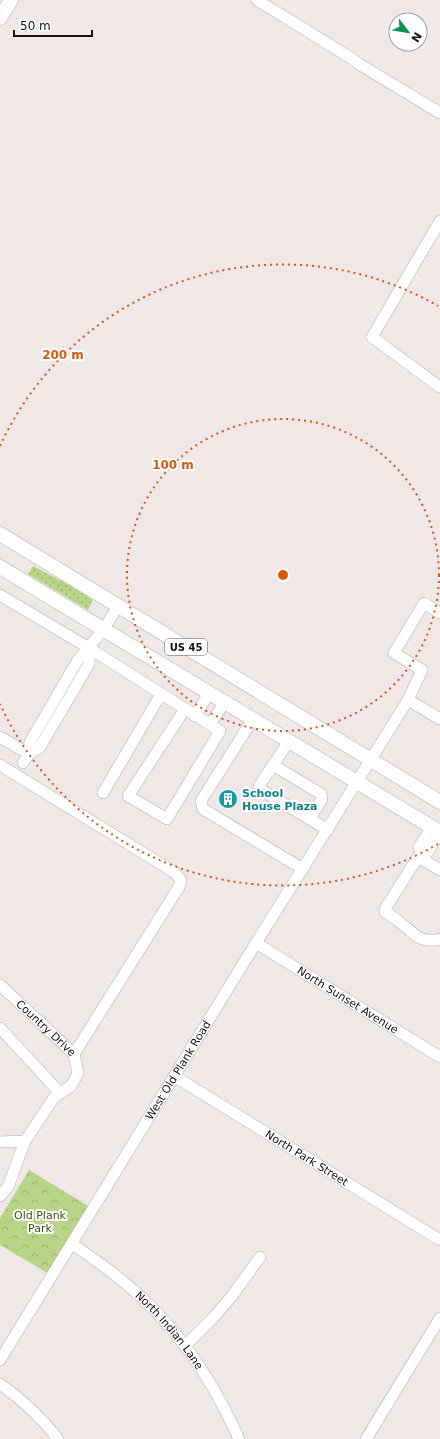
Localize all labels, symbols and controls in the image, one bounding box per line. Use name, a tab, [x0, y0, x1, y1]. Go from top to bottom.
scale bar	[14, 12, 92, 38]
north arrow	[388, 12, 428, 52]
text: 50 m	[20, 19, 51, 33]
text: N	[408, 30, 424, 44]
text: 200 m	[42, 348, 84, 362]
text: 100 m	[152, 458, 194, 472]
centre of rings	[276, 568, 290, 582]
road number: US 45	[165, 639, 207, 655]
place label: School House Plaza	[242, 787, 318, 813]
building icon: School House Plaza	[217, 788, 239, 810]
street label: North Sunset Avenue	[295, 964, 401, 1036]
street label: Country Drive	[14, 997, 79, 1059]
street label: West Old Plank Road	[143, 1018, 213, 1122]
street label: North Park Street	[263, 1127, 351, 1189]
park label: Old Plank Park	[14, 1209, 67, 1235]
street label: North Indian Lane	[133, 1289, 206, 1372]

